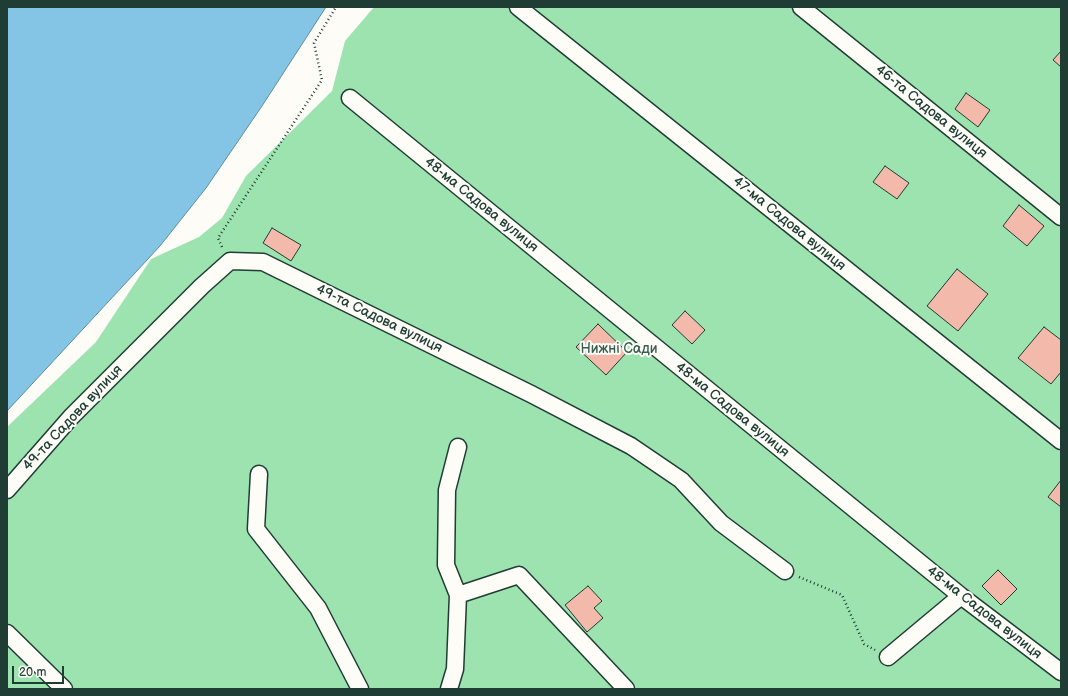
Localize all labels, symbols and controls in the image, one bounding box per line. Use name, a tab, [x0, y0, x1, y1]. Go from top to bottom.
street label: 46-та Садова вулиця	[872, 62, 990, 162]
street label: 48-ма Садова вулиця	[421, 154, 541, 256]
street label: 47-ма Садова вулиця	[729, 173, 849, 275]
street label: 49-та Садова вулиця	[313, 281, 445, 357]
park label: Нижні Сади	[580, 341, 658, 357]
street label: 48-ма Садова вулиця	[672, 359, 792, 461]
street label: 49-та Садова вулиця	[20, 362, 126, 474]
street label: 48-ма Садова вулиця	[923, 563, 1045, 663]
scale bar	[14, 658, 66, 684]
text: 20 m	[19, 665, 46, 680]

